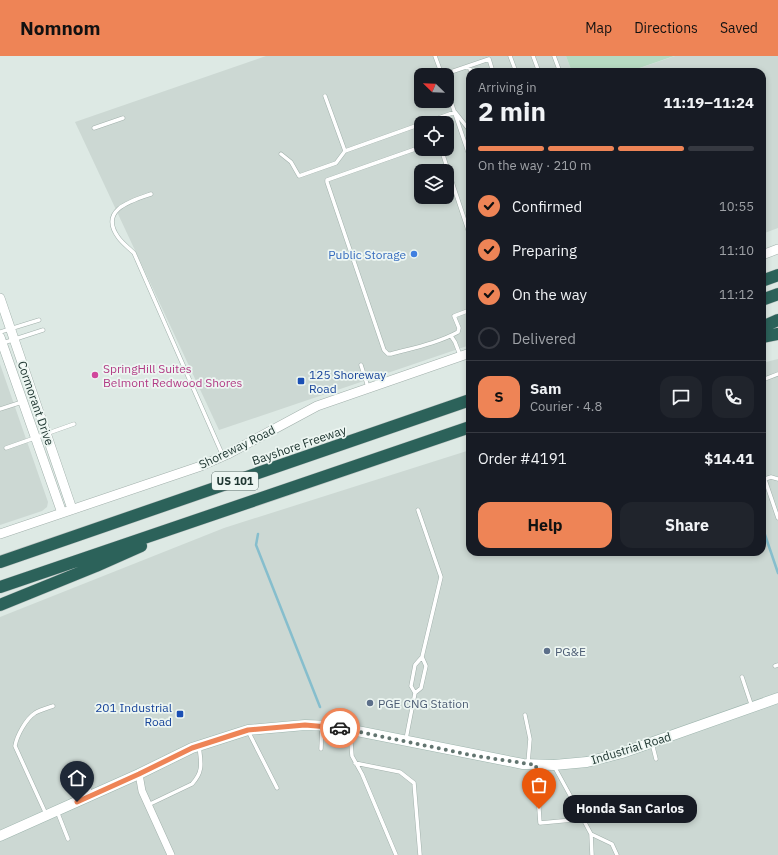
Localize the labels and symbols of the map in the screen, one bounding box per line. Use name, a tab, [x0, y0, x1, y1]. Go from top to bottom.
north arrow	[414, 68, 454, 108]
place label: Public Storage	[328, 247, 406, 262]
marker: Public Storage	[409, 249, 419, 259]
street label: Cormorant Drive	[15, 359, 58, 448]
place label: SpringHill Suites Belmont Redwood Shores	[103, 361, 243, 390]
place label: 125 Shoreway Road	[309, 367, 386, 396]
marker: SpringHill Suites Belmont Redwood Shores	[90, 370, 100, 380]
marker: 125 Shoreway Road	[296, 376, 306, 386]
street label: Shoreway Road	[196, 422, 278, 472]
street label: Bayshore Freeway	[250, 422, 348, 468]
road number: US 101	[212, 472, 258, 490]
place label: PG&E	[555, 644, 586, 659]
marker: PG&E	[542, 646, 552, 656]
place label: PGE CNG Station	[378, 696, 469, 711]
marker: PGE CNG Station	[365, 698, 375, 708]
place label: 201 Industrial Road	[95, 700, 172, 729]
courier	[320, 708, 360, 748]
marker: 201 Industrial Road	[175, 709, 185, 719]
street label: Industrial Road	[589, 729, 673, 767]
pin	[60, 761, 94, 802]
pin	[522, 768, 556, 809]
callout: Honda San Carlos	[563, 795, 697, 823]

